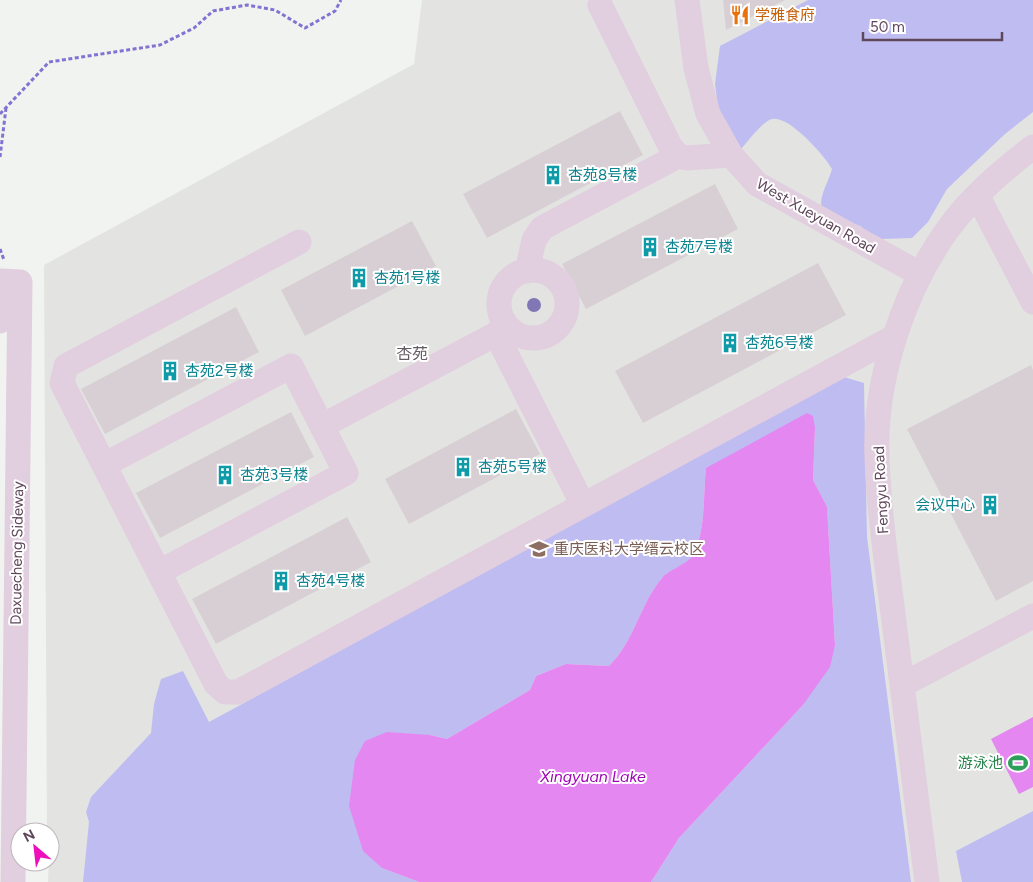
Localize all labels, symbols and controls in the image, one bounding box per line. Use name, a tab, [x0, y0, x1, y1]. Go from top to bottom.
restaurant icon: 学雅食府	[729, 4, 751, 26]
place label: 学雅食府	[755, 6, 815, 24]
scale bar	[863, 10, 1002, 42]
text: 50 m	[870, 18, 905, 36]
building icon: 杏苑8号楼	[542, 164, 564, 186]
place label: 杏苑8号楼	[568, 166, 637, 184]
street label: West Xueyuan Road	[753, 175, 879, 257]
building icon: 杏苑7号楼	[639, 236, 661, 258]
place label: 杏苑7号楼	[665, 238, 733, 256]
building icon: 杏苑1号楼	[348, 267, 370, 289]
place label: 杏苑1号楼	[374, 269, 440, 287]
building icon: 杏苑6号楼	[719, 332, 741, 354]
place label: 杏苑6号楼	[745, 334, 814, 352]
district label: 杏苑	[396, 344, 428, 363]
building icon: 杏苑2号楼	[159, 360, 181, 382]
place label: 杏苑2号楼	[185, 362, 253, 380]
street label: Fengyu Road	[870, 446, 892, 534]
building icon: 杏苑5号楼	[452, 456, 474, 478]
place label: 杏苑5号楼	[478, 458, 547, 476]
building icon: 杏苑3号楼	[214, 464, 236, 486]
place label: 杏苑3号楼	[240, 466, 308, 484]
street label: Daxuecheng Sideway	[7, 481, 27, 625]
building icon: 会议中心	[979, 494, 1001, 516]
place label: 会议中心	[915, 496, 975, 514]
school or university icon: 重庆医科大学缙云校区	[528, 538, 550, 560]
place label: 重庆医科大学缙云校区	[554, 540, 704, 558]
building icon: 杏苑4号楼	[270, 570, 292, 592]
place label: 杏苑4号楼	[296, 572, 365, 590]
sports icon: 游泳池	[1007, 752, 1029, 774]
place label: 游泳池	[958, 754, 1003, 772]
water label: Xingyuan Lake	[539, 767, 646, 786]
north arrow	[10, 822, 60, 872]
text: N	[20, 826, 38, 846]

